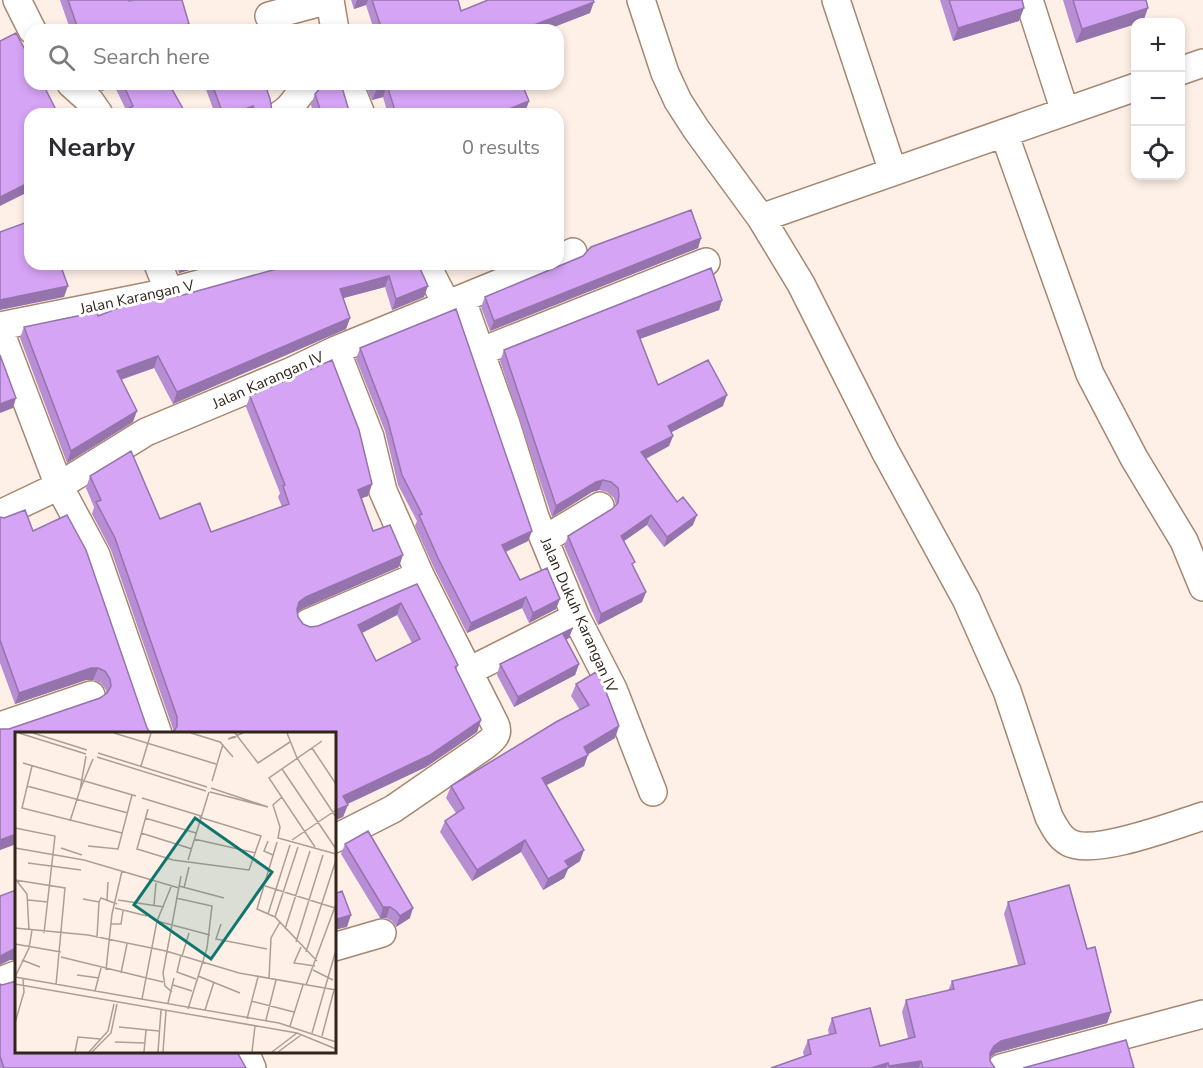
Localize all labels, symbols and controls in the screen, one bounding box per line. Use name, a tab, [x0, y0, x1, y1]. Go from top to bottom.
map controls	[1131, 18, 1185, 180]
button: +	[1131, 18, 1185, 72]
search box	[24, 24, 564, 90]
icon: search	[45, 41, 78, 74]
text: Search here	[93, 42, 210, 72]
button: −	[1131, 72, 1185, 126]
button: locate	[1131, 126, 1185, 180]
text: Nearby	[48, 130, 135, 165]
text: 0 results	[462, 134, 540, 161]
street label: Jalan Karangan V	[77, 275, 197, 319]
street label: Jalan Karangan IV	[208, 346, 327, 414]
street label: Jalan Dukuh Karangan IV	[535, 533, 623, 696]
inset map	[15, 732, 336, 1053]

